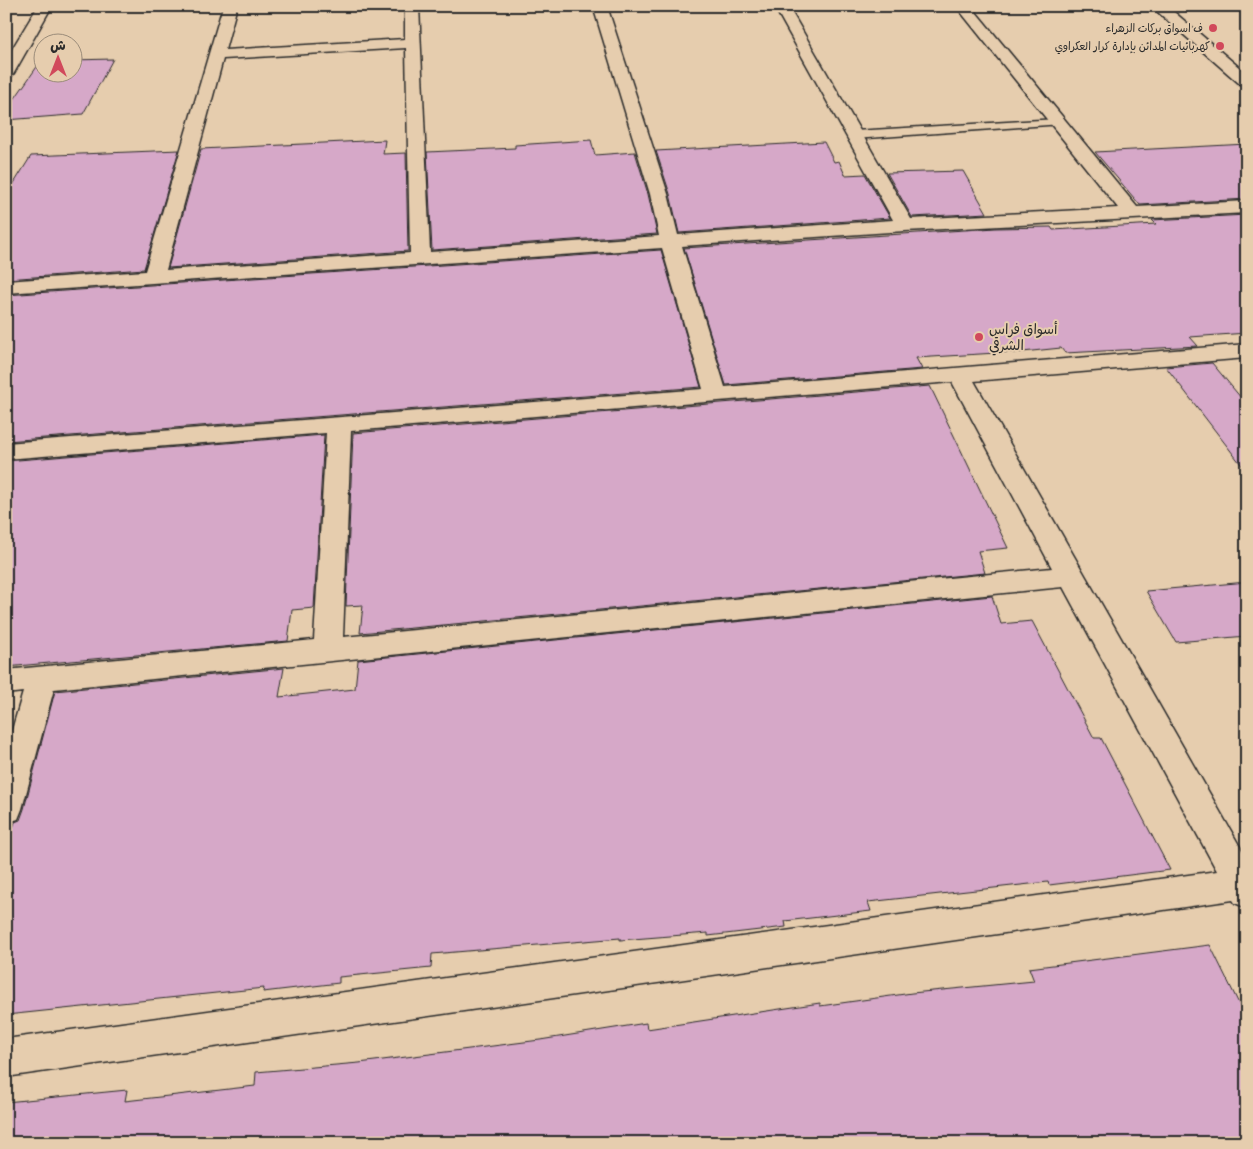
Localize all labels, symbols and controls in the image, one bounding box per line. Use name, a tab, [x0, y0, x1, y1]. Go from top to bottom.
place label: ف اسواق بركات الزهراء	[1105, 21, 1203, 36]
marker: ف اسواق بركات الزهراء	[1207, 22, 1219, 34]
north arrow	[32, 32, 82, 82]
text: ش	[50, 35, 66, 54]
place label: كهربائيات المدائن بإدارة كرار العكراوي	[1055, 39, 1210, 55]
marker: كهربائيات المدائن بإدارة كرار العكراوي	[1214, 40, 1226, 52]
place label: أسواق فراس الشرقي	[989, 319, 1058, 356]
marker: أسواق فراس الشرقي	[973, 331, 985, 343]

